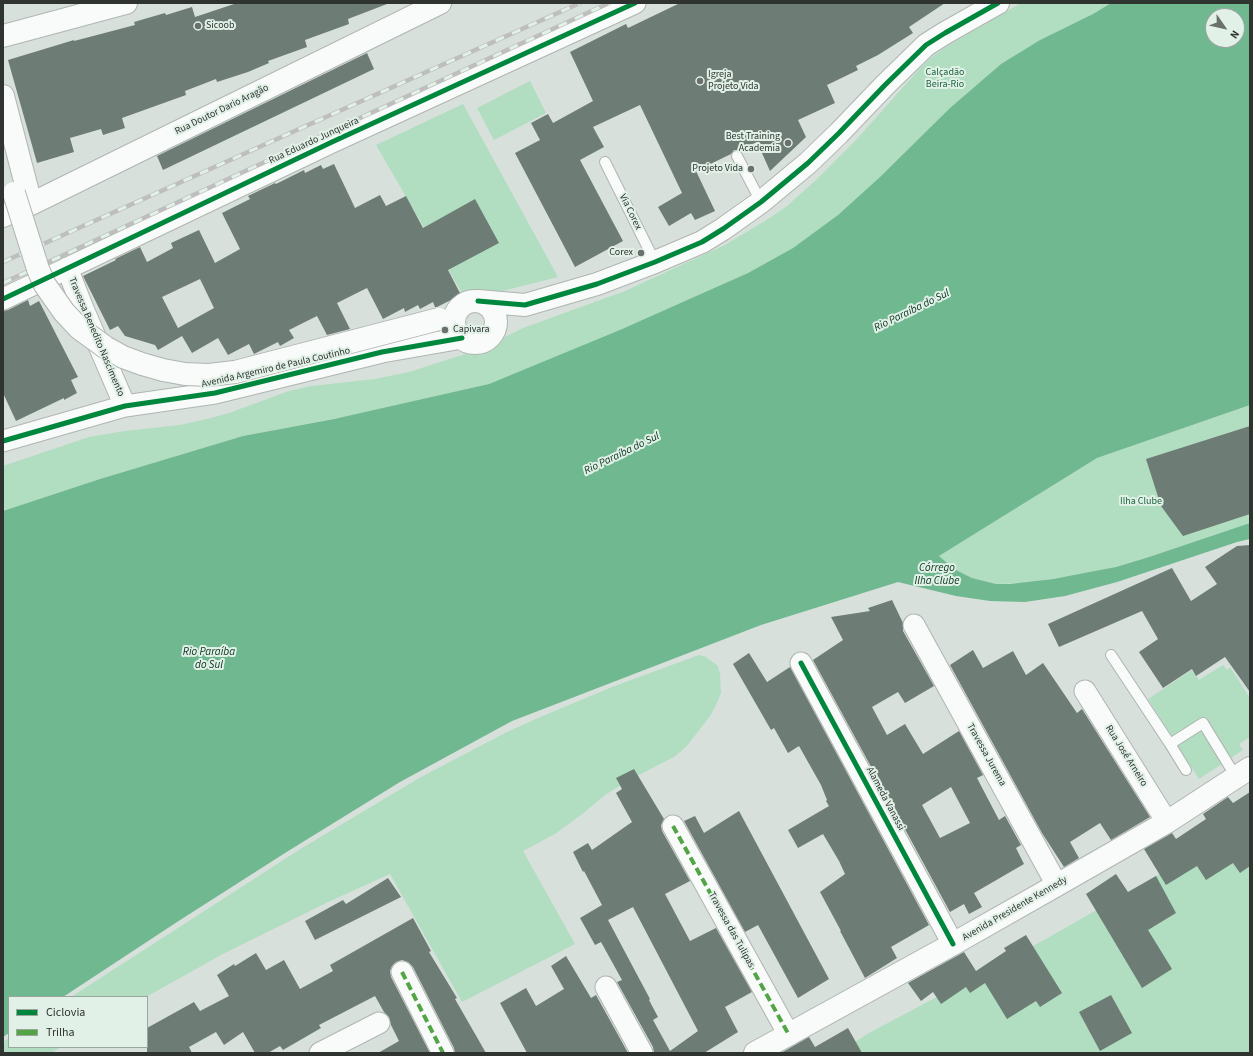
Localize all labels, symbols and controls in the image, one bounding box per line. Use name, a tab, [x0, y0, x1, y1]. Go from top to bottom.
north arrow	[1205, 8, 1245, 48]
place label: Sicoob	[206, 20, 235, 32]
marker: Sicoob	[193, 21, 203, 31]
text: N	[1226, 27, 1243, 42]
park label: Calçadão Beira-Rio	[926, 67, 964, 90]
place label: Igreja Projeto Vida	[708, 69, 759, 92]
marker: Igreja Projeto Vida	[695, 76, 705, 86]
street label: Rua Doutor Dario Aragão	[173, 82, 271, 138]
street label: Rua Eduardo Junqueira	[267, 115, 361, 167]
place label: Best Training Academia	[726, 131, 780, 154]
marker: Best Training Academia	[783, 138, 793, 148]
place label: Projeto Vida	[692, 163, 743, 175]
marker: Projeto Vida	[746, 164, 756, 174]
street label: Via Corex	[616, 192, 644, 232]
place label: Corex	[609, 247, 633, 259]
marker: Corex	[636, 248, 646, 258]
street label: Travessa Benedito Nascimento	[65, 276, 127, 398]
water label: Rio Paraíba do Sul	[872, 287, 952, 335]
place label: Capivara	[453, 324, 490, 336]
marker: Capivara	[440, 325, 450, 335]
street label: Avenida Argemiro de Paula Coutinho	[200, 345, 352, 391]
water label: Rio Paraíba do Sul	[582, 430, 662, 478]
park label: Ilha Clube	[1120, 496, 1162, 508]
water label: Córrego Ilha Clube	[914, 562, 960, 588]
water label: Rio Paraíba do Sul	[183, 646, 235, 672]
street label: Travessa Jurema	[964, 721, 1008, 789]
street label: Rua José Arneiro	[1102, 723, 1150, 789]
street label: Alameda Vanassi	[863, 765, 907, 833]
street label: Avenida Presidente Kennedy	[960, 874, 1070, 944]
street label: Travessa das Tulipas	[705, 890, 757, 970]
legend	[8, 996, 148, 1048]
text: Ciclovia	[46, 1004, 85, 1021]
text: Trilha	[46, 1024, 75, 1041]

